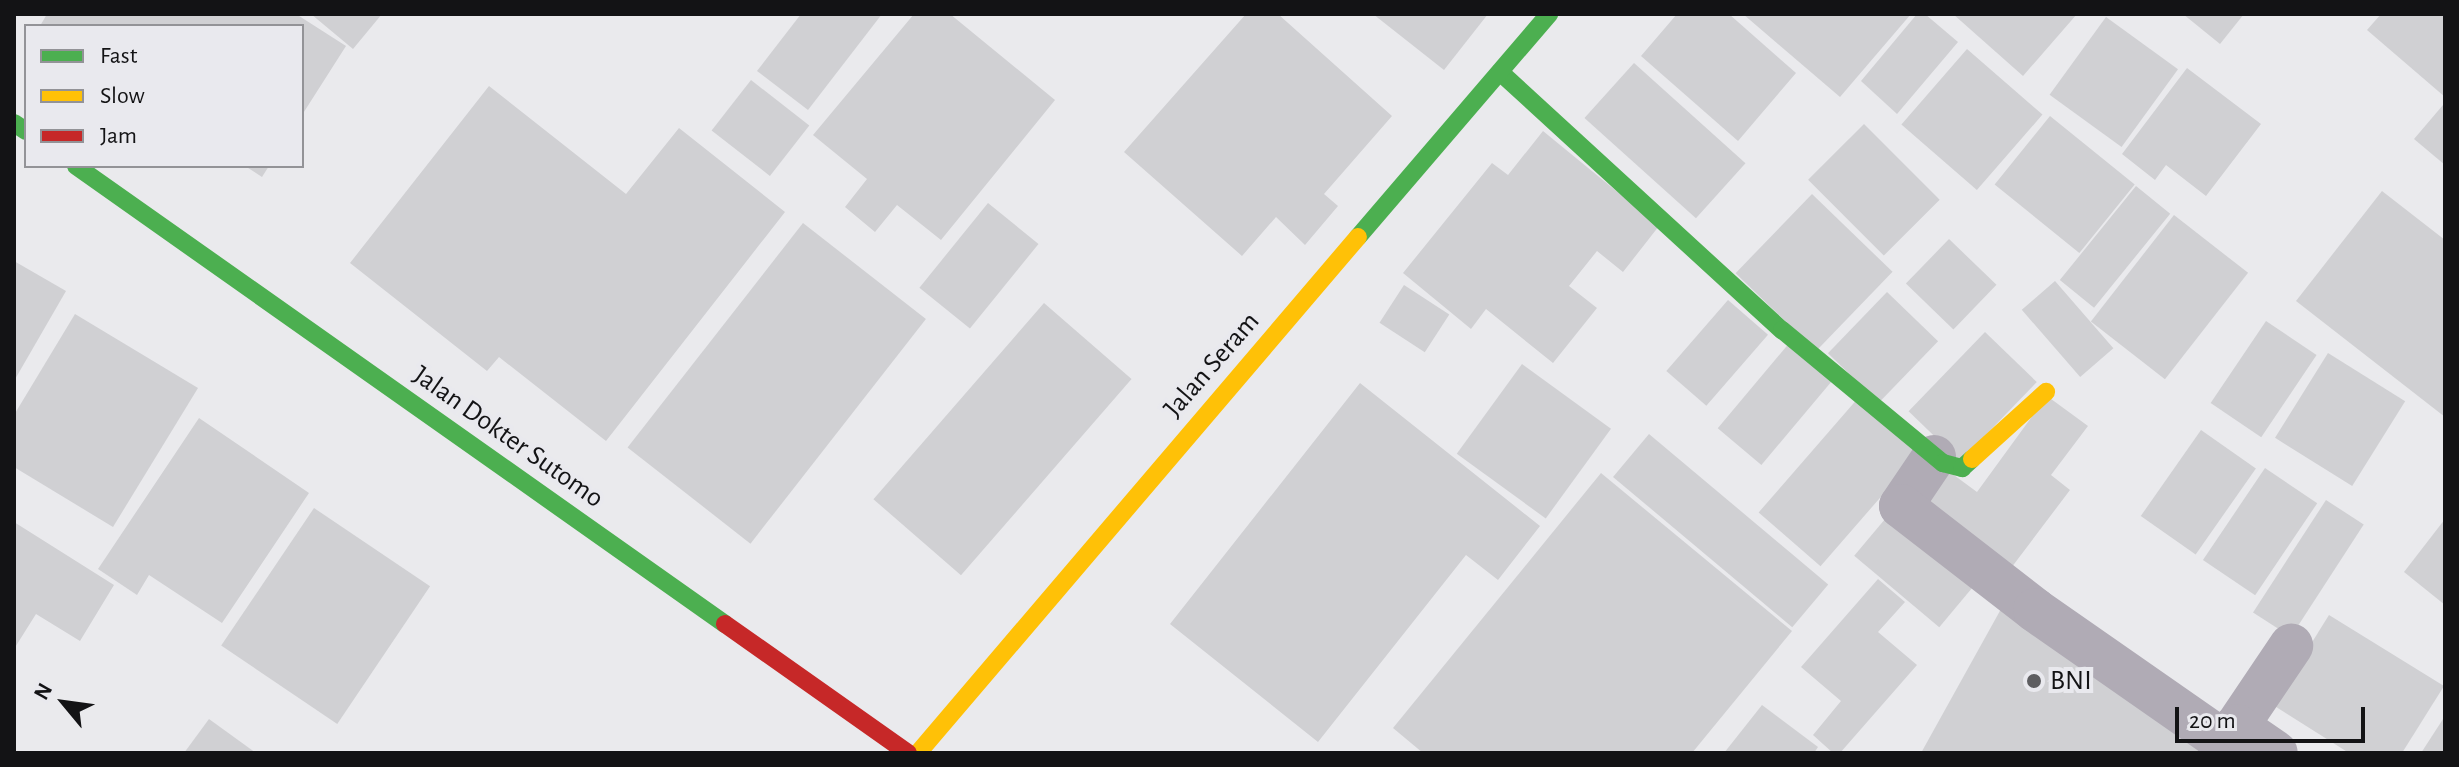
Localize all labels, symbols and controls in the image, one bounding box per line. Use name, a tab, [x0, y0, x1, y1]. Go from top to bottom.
legend	[24, 24, 304, 168]
text: Fast	[100, 44, 137, 68]
text: Slow	[100, 84, 145, 108]
text: Jam	[100, 124, 137, 148]
street label: Jalan Seram	[1157, 305, 1267, 425]
street label: Jalan Dokter Sutomo	[406, 359, 610, 515]
north arrow	[24, 663, 104, 743]
place label: BNI	[2050, 664, 2092, 698]
marker: BNI	[2025, 672, 2043, 690]
text: N	[30, 679, 56, 703]
scale bar	[2179, 691, 2369, 741]
text: 20 m	[2189, 709, 2236, 733]

